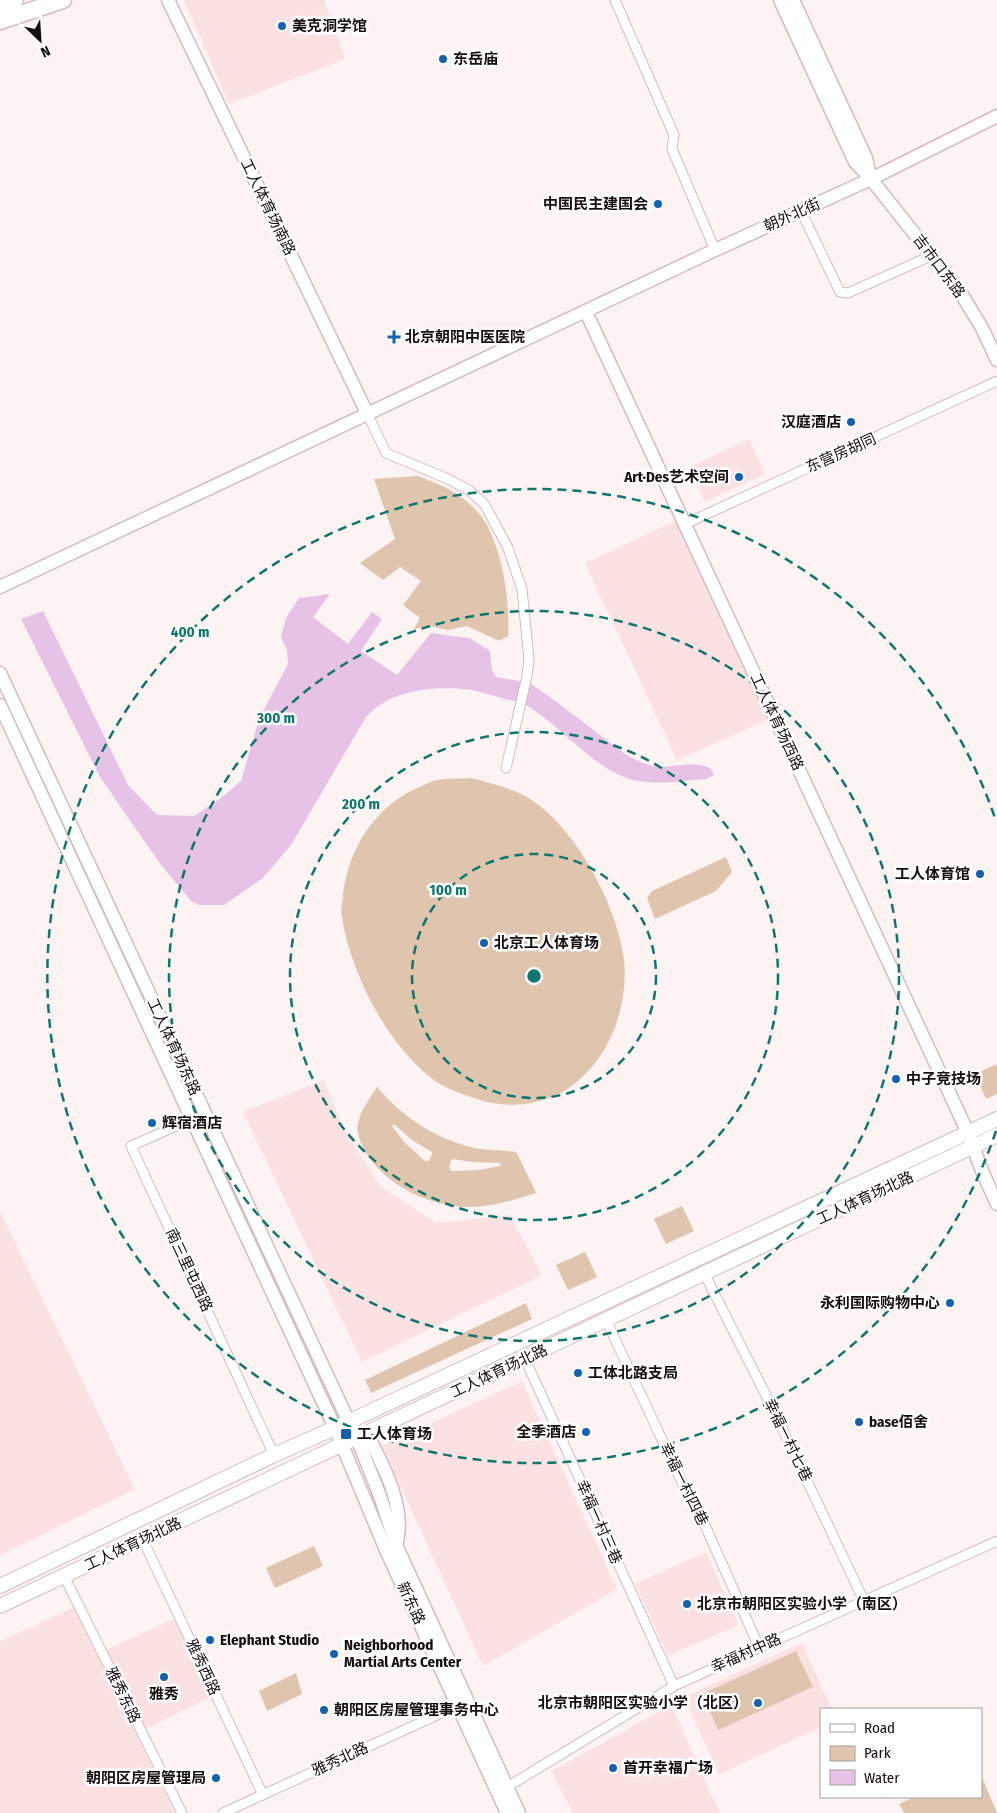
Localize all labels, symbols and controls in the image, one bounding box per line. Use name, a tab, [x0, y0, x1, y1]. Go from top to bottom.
north arrow	[15, 15, 65, 65]
place label: 美克洞学馆	[292, 17, 367, 35]
marker: 美克洞学馆	[276, 20, 288, 32]
text: N	[38, 42, 53, 61]
place label: 东岳庙	[453, 50, 498, 68]
marker: 东岳庙	[437, 53, 449, 65]
street label: 工人体育场南路	[237, 156, 299, 258]
place label: 中国民主建国会	[543, 195, 648, 213]
street label: 朝外北街	[761, 195, 823, 235]
marker: 中国民主建国会	[652, 198, 664, 210]
street label: 吉市口东路	[909, 231, 969, 301]
place label: 北京朝阳中医医院	[405, 328, 525, 346]
marker: 北京朝阳中医医院	[387, 330, 401, 344]
place label: 汉庭酒店	[781, 413, 841, 431]
marker: 汉庭酒店	[845, 416, 857, 428]
street label: 东营房胡同	[803, 430, 879, 476]
place label: Art·Des艺术空间	[623, 468, 729, 486]
marker: Art·Des艺术空间	[733, 471, 745, 483]
text: 400 m	[171, 623, 209, 641]
street label: 工人体育场西路	[747, 671, 807, 773]
text: 300 m	[256, 709, 295, 727]
text: 200 m	[341, 795, 380, 813]
place label: 工人体育馆	[895, 865, 970, 883]
marker: 工人体育馆	[974, 868, 986, 880]
text: 100 m	[429, 881, 467, 899]
place label: 北京工人体育场	[494, 934, 599, 952]
marker: 北京工人体育场	[478, 937, 490, 949]
centre of rings	[525, 967, 543, 985]
street label: 工人体育场东路	[144, 996, 204, 1098]
place label: 中子竞技场	[906, 1070, 981, 1088]
marker: 中子竞技场	[890, 1073, 902, 1085]
place label: 辉宿酒店	[162, 1114, 222, 1132]
marker: 辉宿酒店	[146, 1117, 158, 1129]
street label: 工人体育场北路	[814, 1168, 916, 1228]
street label: 南三里屯西路	[162, 1225, 216, 1315]
place label: 永利国际购物中心	[820, 1294, 940, 1312]
marker: 永利国际购物中心	[944, 1297, 956, 1309]
street label: 工人体育场北路	[448, 1341, 550, 1401]
place label: 工体北路支局	[588, 1364, 678, 1382]
marker: 工体北路支局	[572, 1367, 584, 1379]
street label: 幸福一村七巷	[760, 1396, 816, 1484]
place label: base佰舍	[869, 1413, 929, 1431]
marker: base佰舍	[853, 1416, 865, 1428]
place label: 全季酒店	[516, 1423, 576, 1441]
place label: 工人体育场	[357, 1425, 432, 1443]
marker: 全季酒店	[580, 1426, 592, 1438]
marker: 工人体育场	[339, 1427, 353, 1441]
street label: 幸福一村四巷	[656, 1440, 712, 1528]
street label: 幸福一村三巷	[572, 1477, 626, 1567]
street label: 工人体育场北路	[82, 1514, 184, 1574]
street label: 新东路	[393, 1579, 429, 1627]
place label: 北京市朝阳区实验小学（南区）	[697, 1595, 907, 1613]
marker: 北京市朝阳区实验小学（南区）	[681, 1598, 693, 1610]
street label: 幸福村中路	[708, 1630, 784, 1676]
place label: Elephant Studio	[220, 1631, 319, 1649]
marker: Elephant Studio	[204, 1634, 216, 1646]
street label: 雅秀西路	[182, 1636, 224, 1698]
place label: Neighborhood Martial Arts Center	[344, 1636, 462, 1671]
marker: Neighborhood Martial Arts Center	[328, 1648, 340, 1660]
street label: 雅秀东路	[102, 1664, 144, 1726]
marker: 雅秀	[158, 1671, 170, 1683]
place label: 雅秀	[149, 1685, 179, 1703]
place label: 北京市朝阳区实验小学（北区）	[538, 1694, 748, 1712]
marker: 北京市朝阳区实验小学（北区）	[752, 1697, 764, 1709]
place label: 朝阳区房屋管理事务中心	[334, 1701, 499, 1719]
marker: 朝阳区房屋管理事务中心	[318, 1704, 330, 1716]
legend	[820, 1708, 982, 1798]
text: Road	[864, 1719, 895, 1737]
street label: 雅秀北路	[309, 1738, 371, 1780]
text: Park	[864, 1744, 891, 1762]
place label: 首开幸福广场	[623, 1759, 713, 1777]
marker: 首开幸福广场	[607, 1762, 619, 1774]
place label: 朝阳区房屋管理局	[86, 1769, 206, 1787]
text: Water	[864, 1769, 900, 1787]
marker: 朝阳区房屋管理局	[210, 1772, 222, 1784]

